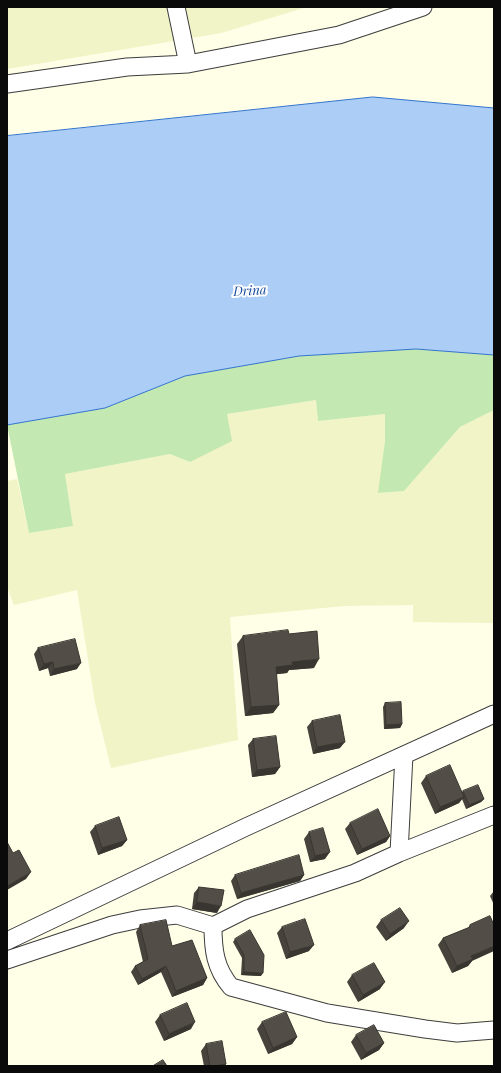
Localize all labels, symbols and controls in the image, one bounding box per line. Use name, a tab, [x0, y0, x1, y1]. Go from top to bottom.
water label: Drina	[233, 282, 267, 300]

